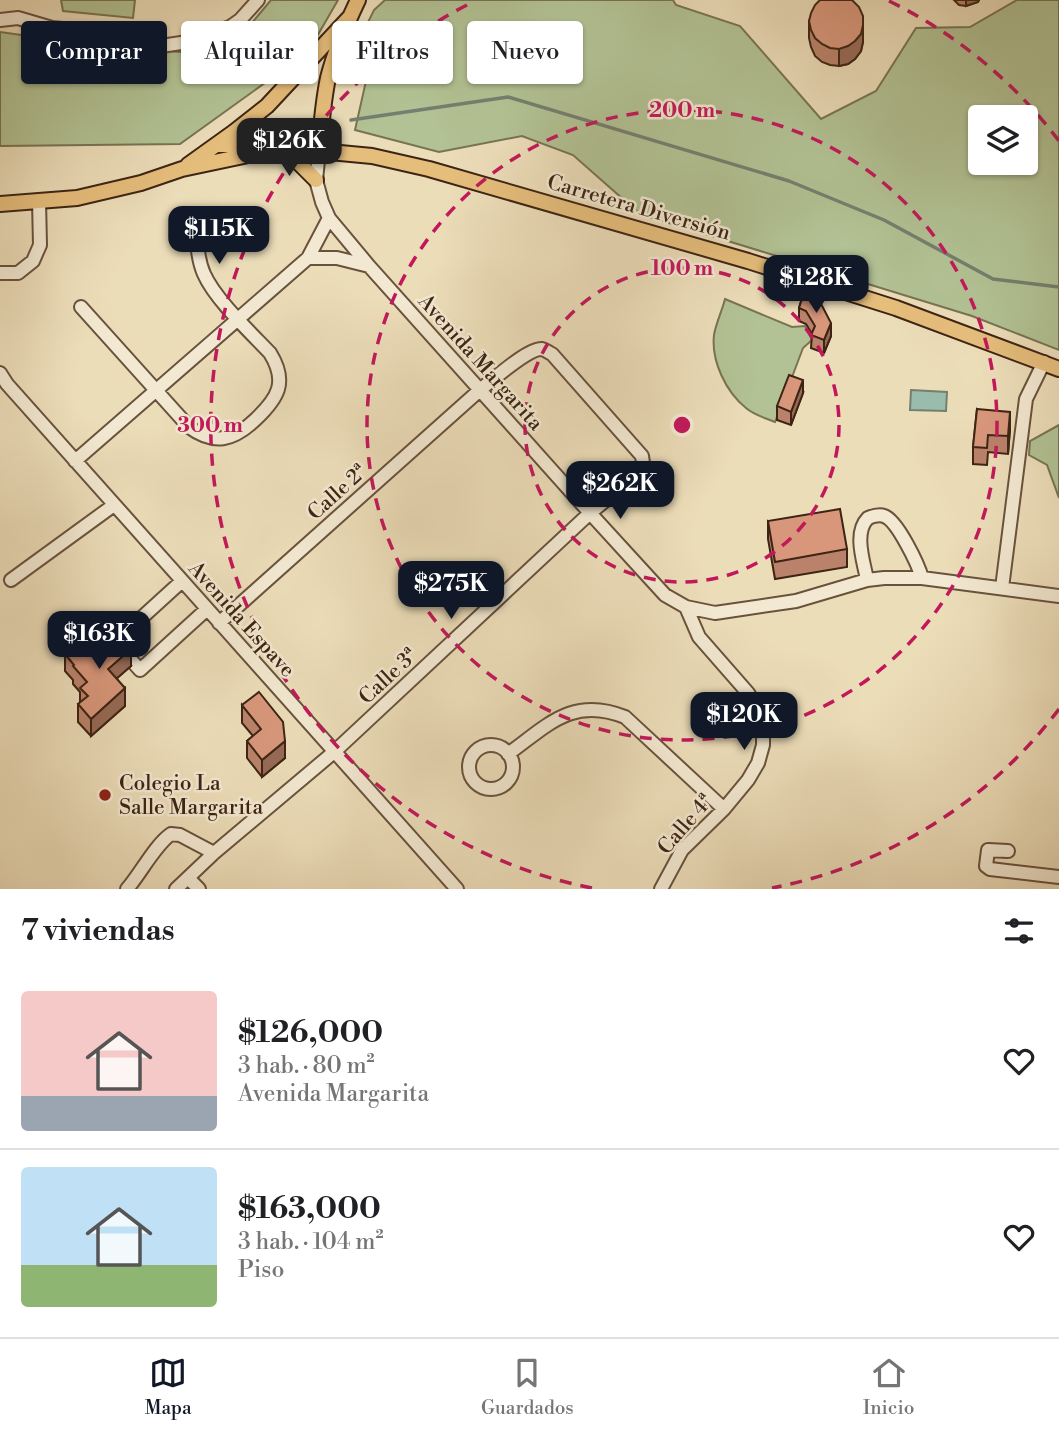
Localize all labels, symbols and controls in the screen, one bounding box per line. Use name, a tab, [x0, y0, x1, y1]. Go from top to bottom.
chip: Comprar	[21, 21, 167, 84]
chip: Alquilar	[181, 21, 318, 84]
chip: Filtros	[332, 21, 453, 84]
chip: Nuevo	[467, 21, 583, 84]
text: 200 m	[649, 98, 715, 124]
map controls	[968, 105, 1038, 175]
button: layers	[968, 105, 1038, 175]
pin: $126K	[240, 118, 338, 178]
text: $126K	[253, 127, 325, 155]
street label: Carretera Diversión	[544, 169, 734, 247]
pin: $115K	[170, 206, 268, 266]
text: $115K	[184, 215, 254, 243]
text: 100 m	[651, 256, 713, 282]
pin: $128K	[767, 256, 865, 315]
text: $128K	[780, 264, 852, 292]
street label: Avenida Margarita	[412, 288, 549, 437]
text: 300 m	[177, 413, 243, 439]
centre of rings	[670, 413, 694, 437]
street label: Calle 2ª	[302, 459, 373, 526]
pin: $262K	[571, 462, 669, 521]
text: $262K	[582, 470, 658, 498]
street label: Avenida Espave	[182, 555, 300, 683]
pin: $275K	[402, 562, 500, 621]
text: $275K	[414, 570, 488, 598]
pin: $163K	[50, 612, 148, 671]
text: $163K	[64, 620, 134, 648]
street label: Calle 3ª	[354, 643, 424, 710]
pin: $120K	[695, 692, 793, 752]
text: $120K	[707, 701, 781, 729]
place label: Colegio La Salle Margarita	[119, 771, 264, 821]
marker: Colegio La Salle Margarita	[97, 787, 113, 803]
street label: Calle 4ª	[652, 789, 719, 860]
text: 7 viviendas	[21, 912, 175, 950]
icon: filters	[1000, 912, 1038, 950]
text: $126,000	[238, 1014, 383, 1052]
icon: home	[77, 1019, 161, 1103]
icon: heart	[1000, 1042, 1038, 1080]
text: 3 hab. · 80 m²	[238, 1052, 375, 1080]
text: Avenida Margarita	[238, 1080, 429, 1108]
text: $163,000	[238, 1190, 381, 1228]
icon: home	[77, 1195, 161, 1279]
icon: heart	[1000, 1218, 1038, 1256]
text: 3 hab. · 104 m²	[238, 1228, 383, 1256]
text: Piso	[238, 1256, 284, 1284]
tab: Mapa	[145, 1354, 192, 1420]
tab: Guardados	[481, 1354, 574, 1420]
tab: Inicio	[863, 1354, 914, 1420]

